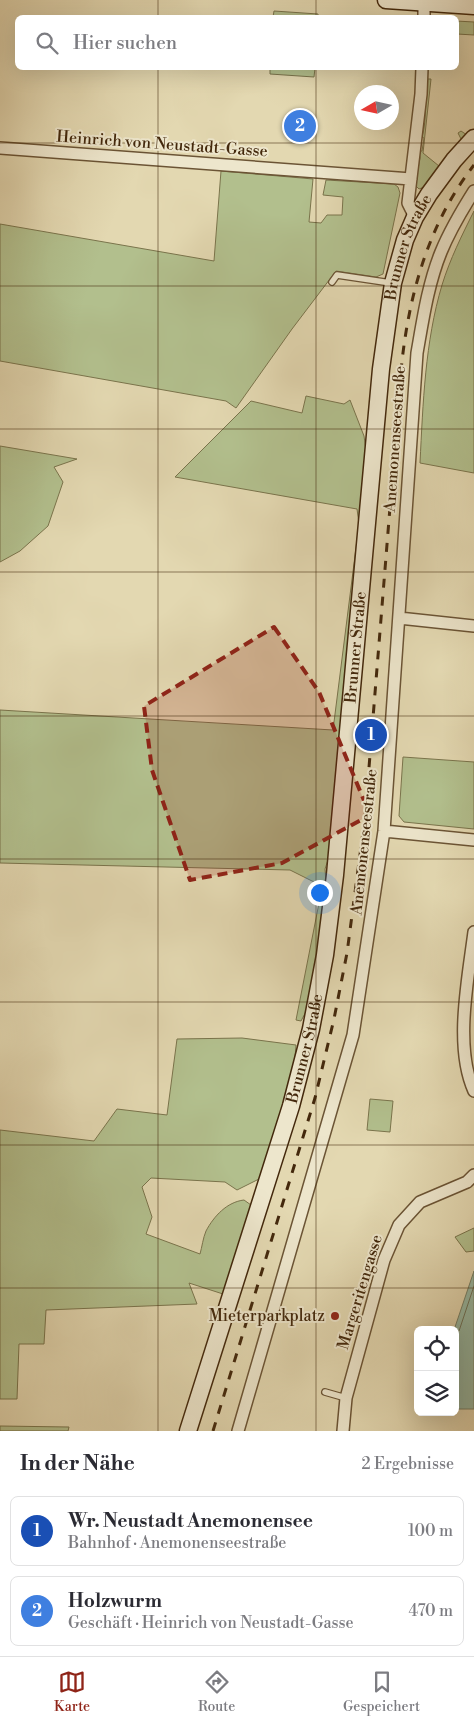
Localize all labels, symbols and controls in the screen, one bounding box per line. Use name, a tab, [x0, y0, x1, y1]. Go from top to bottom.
search box	[15, 15, 459, 70]
icon: search	[33, 29, 61, 57]
text: Hier suchen	[73, 31, 177, 55]
north arrow	[354, 85, 399, 130]
pin: 2	[284, 107, 316, 145]
street label: Heinrich von Neustadt-Gasse	[56, 127, 268, 161]
street label: Brunner Straße	[381, 190, 437, 303]
street label: Anemonenseestraße	[380, 365, 410, 514]
street label: Brunner Straße	[341, 591, 371, 705]
pin: 1	[355, 716, 387, 754]
street label: Anemonenseestraße	[346, 768, 382, 917]
your location	[307, 880, 333, 906]
street label: Brunner Straße	[282, 992, 327, 1107]
street label: Margeritengasse	[333, 1232, 387, 1352]
place label: Mieterparkplatz	[209, 1306, 325, 1326]
marker: Mieterparkplatz	[329, 1310, 341, 1322]
map controls	[414, 1326, 459, 1416]
button: locate	[414, 1326, 459, 1371]
button: layers	[414, 1371, 459, 1416]
text: In der Nähe	[20, 1451, 135, 1477]
text: 2 Ergebnisse	[362, 1454, 454, 1474]
text: Wr. Neustadt Anemonensee	[68, 1509, 313, 1533]
text: 1	[33, 1521, 41, 1541]
text: 100 m	[408, 1521, 453, 1541]
text: Bahnhof · Anemonenseestraße	[68, 1533, 286, 1553]
text: Holzwurm	[68, 1589, 162, 1613]
text: 2	[32, 1601, 42, 1621]
text: 470 m	[409, 1601, 453, 1621]
text: Geschäft · Heinrich von Neustadt-Gasse	[68, 1613, 354, 1633]
tab: Karte	[54, 1668, 90, 1716]
tab: Route	[198, 1668, 235, 1716]
tab: Gespeichert	[343, 1668, 420, 1716]

